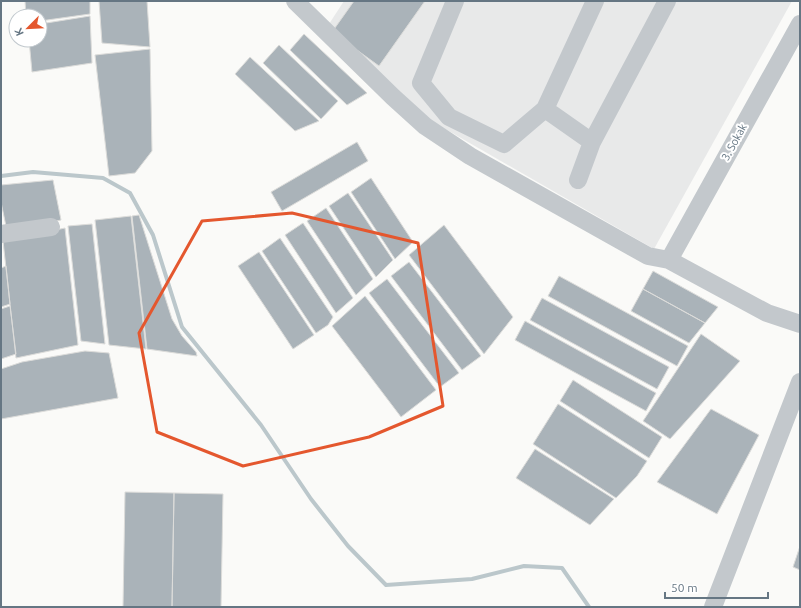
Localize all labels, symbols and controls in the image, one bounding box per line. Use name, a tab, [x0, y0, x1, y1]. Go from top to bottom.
north arrow	[8, 8, 48, 48]
text: K	[12, 26, 26, 38]
street label: 3. Sokak	[719, 121, 749, 163]
scale bar	[665, 574, 768, 600]
text: 50 m	[671, 581, 698, 594]

